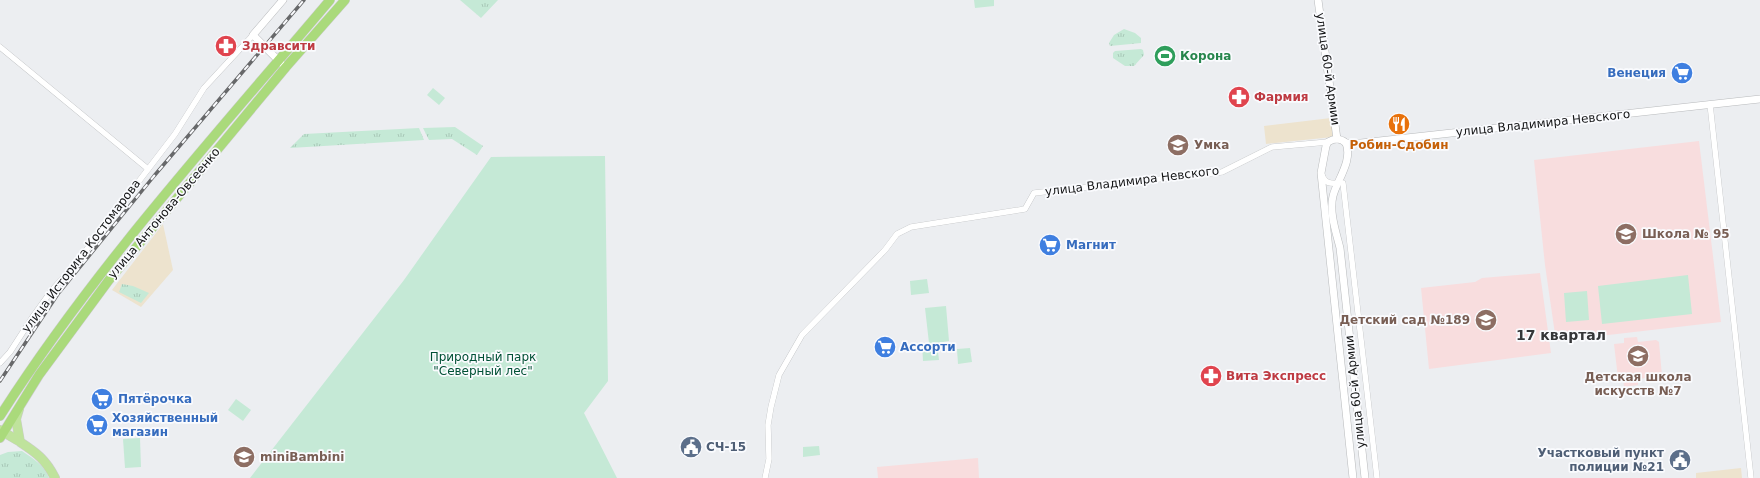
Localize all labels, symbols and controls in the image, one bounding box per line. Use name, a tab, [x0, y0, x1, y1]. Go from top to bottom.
street label: улица 60-й Армии	[1313, 12, 1343, 126]
pharmacy icon: Здравсити	[213, 33, 239, 59]
place label: Здравсити	[242, 39, 315, 53]
sports icon: Корона	[1152, 43, 1178, 69]
place label: Корона	[1180, 49, 1231, 63]
supermarket icon: Венеция	[1669, 60, 1695, 86]
place label: Венеция	[1607, 66, 1666, 80]
pharmacy icon: Фармия	[1226, 84, 1252, 110]
place label: Фармия	[1254, 90, 1309, 104]
street label: улица Владимира Невского	[1455, 107, 1631, 139]
restaurant icon: Робин-Сдобин	[1386, 111, 1412, 137]
school or university icon: Умка	[1165, 132, 1191, 158]
place label: Умка	[1194, 138, 1229, 152]
place label: Робин-Сдобин	[1350, 138, 1448, 152]
street label: улица Антонова-Овсеенко	[105, 145, 223, 281]
street label: улица Владимира Невского	[1044, 163, 1220, 199]
street label: улица Историка Костомарова	[19, 177, 143, 335]
school or university icon: Школа № 95	[1613, 221, 1639, 247]
place label: Школа № 95	[1642, 227, 1730, 241]
supermarket icon: Магнит	[1037, 232, 1063, 258]
place label: Магнит	[1066, 238, 1116, 252]
school or university icon: Детский сад №189	[1473, 307, 1499, 333]
place label: Детский сад №189	[1339, 313, 1470, 327]
district label: 17 квартал	[1516, 327, 1606, 343]
supermarket icon: Ассорти	[872, 334, 898, 360]
street label: улица 60-й Армии	[1342, 335, 1368, 449]
place label: Ассорти	[900, 340, 956, 354]
school or university icon: Детская школа искусств №7	[1625, 343, 1651, 369]
park label: Природный парк "Северный лес"	[430, 350, 536, 378]
pharmacy icon: Вита Экспресс	[1198, 363, 1224, 389]
place label: Вита Экспресс	[1226, 369, 1326, 383]
place label: Детская школа искусств №7	[1584, 370, 1692, 398]
supermarket icon: Пятёрочка	[89, 386, 115, 412]
place label: Пятёрочка	[118, 392, 192, 406]
place label: Хозяйственный магазин	[112, 411, 218, 439]
supermarket icon: Хозяйственный магазин	[84, 412, 110, 438]
public building icon: СЧ-15	[678, 434, 704, 460]
place label: СЧ-15	[706, 440, 746, 454]
school or university icon: miniBambini	[231, 444, 257, 470]
place label: Участковый пункт полиции №21	[1537, 446, 1664, 474]
public building icon: Участковый пункт полиции №21	[1667, 447, 1693, 473]
place label: miniBambini	[260, 450, 344, 464]

